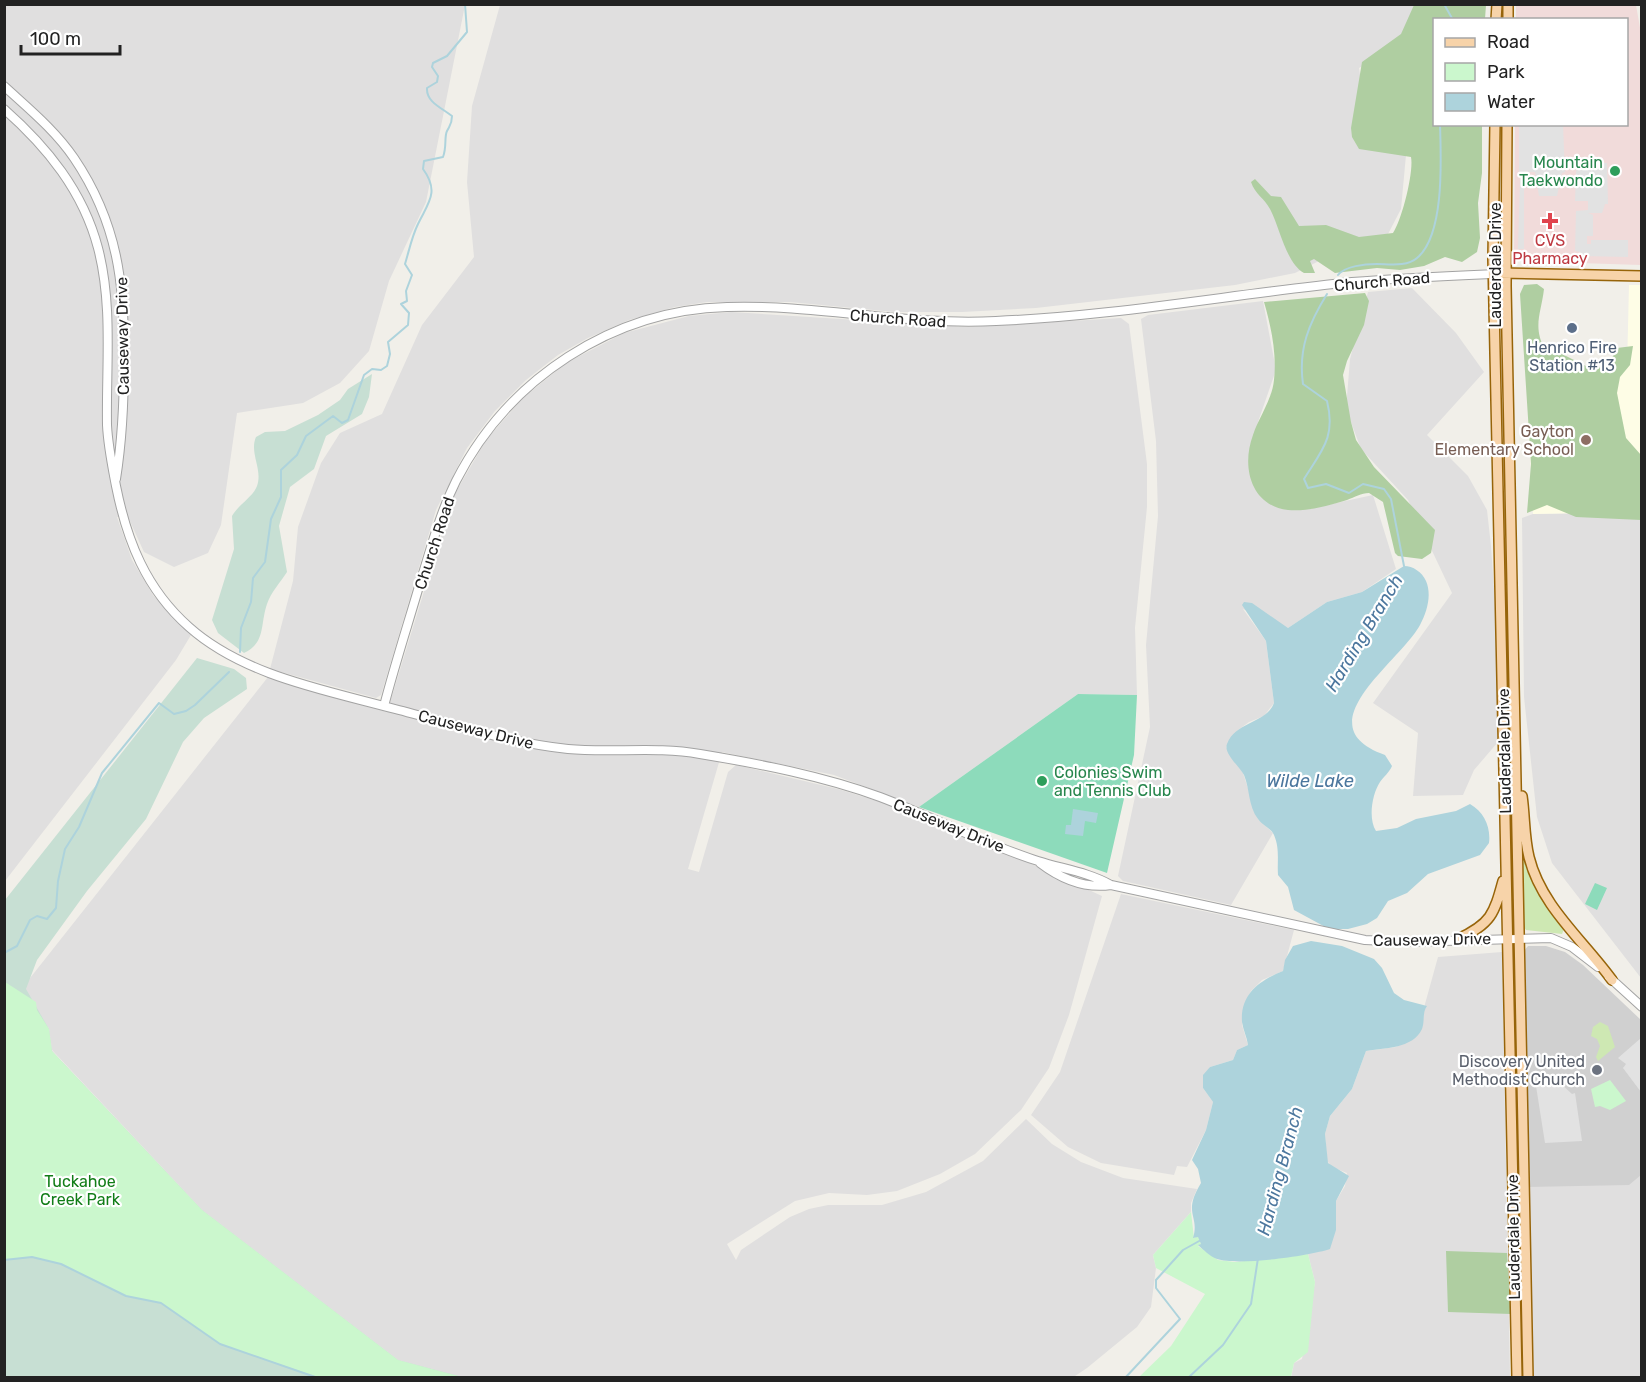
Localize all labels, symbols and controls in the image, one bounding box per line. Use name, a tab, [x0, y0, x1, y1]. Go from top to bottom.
scale bar	[21, 18, 120, 56]
legend	[1433, 18, 1628, 126]
text: 100 m	[30, 28, 81, 50]
text: Road	[1487, 31, 1530, 53]
text: Park	[1487, 61, 1525, 83]
text: Water	[1487, 91, 1535, 113]
place label: Mountain Taekwondo	[1519, 153, 1603, 190]
marker: Mountain Taekwondo	[1608, 164, 1622, 178]
street label: Lauderdale Drive	[1486, 202, 1505, 328]
marker: CVS Pharmacy	[1543, 214, 1557, 228]
place label: CVS Pharmacy	[1512, 231, 1588, 268]
street label: Church Road	[1333, 268, 1431, 295]
street label: Causeway Drive	[112, 277, 133, 395]
street label: Church Road	[849, 306, 947, 331]
marker: Henrico Fire Station #13	[1565, 321, 1579, 335]
place label: Henrico Fire Station #13	[1527, 338, 1617, 375]
place label: Gayton Elementary School	[1434, 422, 1574, 459]
marker: Gayton Elementary School	[1579, 433, 1593, 447]
street label: Church Road	[411, 494, 458, 592]
water label: Harding Branch	[1320, 570, 1408, 696]
street label: Lauderdale Drive	[1494, 688, 1515, 814]
street label: Causeway Drive	[416, 706, 536, 753]
place label: Colonies Swim and Tennis Club	[1054, 763, 1171, 800]
water label: Wilde Lake	[1266, 770, 1354, 792]
marker: Colonies Swim and Tennis Club	[1035, 774, 1049, 788]
street label: Causeway Drive	[891, 795, 1007, 856]
street label: Causeway Drive	[1373, 929, 1491, 950]
place label: Discovery United Methodist Church	[1452, 1052, 1585, 1089]
marker: Discovery United Methodist Church	[1590, 1063, 1604, 1077]
water label: Harding Branch	[1252, 1104, 1308, 1238]
park label: Tuckahoe Creek Park	[40, 1172, 121, 1209]
street label: Lauderdale Drive	[1503, 1174, 1524, 1300]

